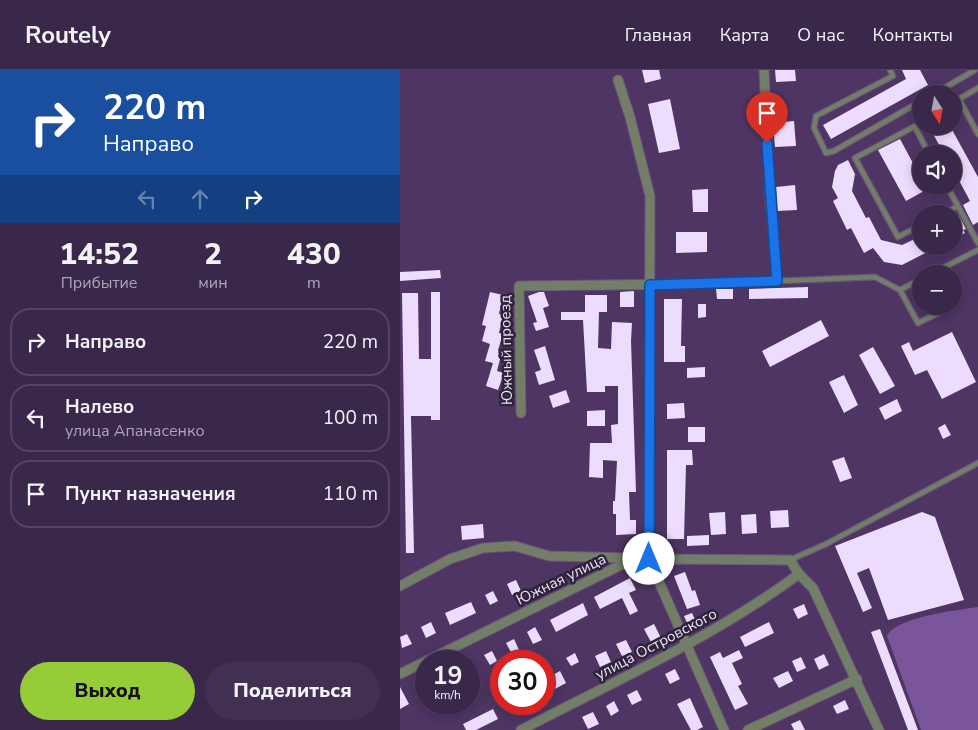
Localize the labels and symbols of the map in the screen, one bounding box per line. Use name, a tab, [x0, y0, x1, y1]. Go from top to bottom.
north arrow	[912, 85, 962, 135]
pin	[746, 92, 788, 143]
street label: Южный проезд	[495, 295, 517, 405]
position arrow	[622, 532, 674, 584]
street label: Южная улица	[513, 549, 609, 609]
street label: улица Островского	[592, 603, 720, 685]
speed limit sign: 30	[490, 650, 555, 715]

